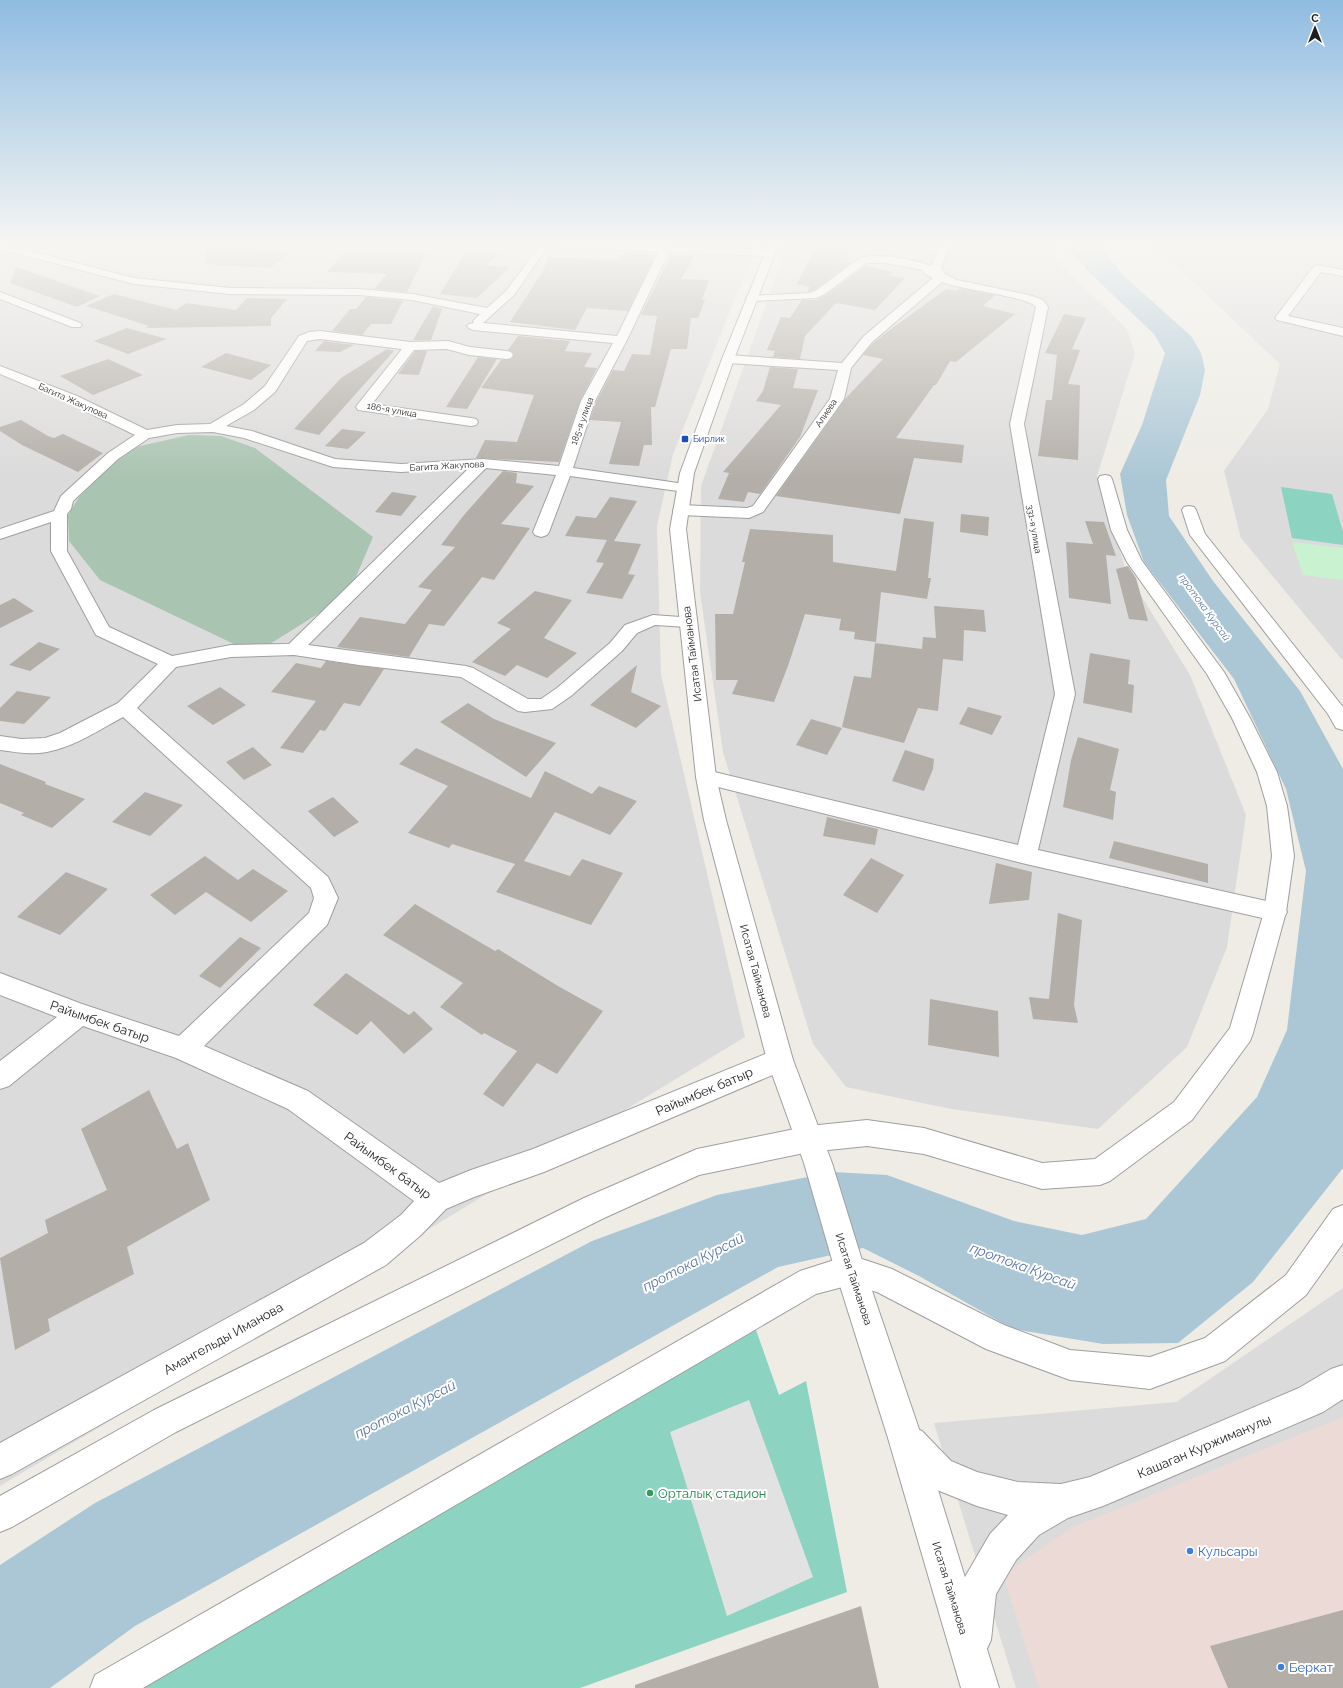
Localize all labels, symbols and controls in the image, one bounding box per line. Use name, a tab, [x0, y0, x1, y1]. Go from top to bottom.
north arrow	[1295, 8, 1335, 48]
text: С	[1311, 12, 1319, 25]
street label: Багита Жакупова	[37, 381, 109, 421]
street label: 185-я улица	[569, 396, 595, 446]
street label: Алиева	[813, 397, 839, 429]
street label: 186-я улица	[366, 401, 418, 419]
marker: Бирлик	[680, 434, 690, 444]
place label: Бирлик	[693, 434, 725, 444]
street label: Багита Жакупова	[409, 459, 485, 473]
street label: 331-я улица	[1025, 504, 1043, 554]
water label: протока Курсай	[1177, 572, 1233, 643]
street label: Исатая Тайманова	[680, 605, 705, 703]
street label: Исатая Тайманова	[737, 923, 774, 1019]
street label: Райымбек батыр	[48, 997, 152, 1046]
street label: Райымбек батыр	[653, 1064, 755, 1119]
street label: Райымбек батыр	[341, 1129, 434, 1202]
water label: протока Курсай	[640, 1230, 746, 1294]
street label: Исатая Тайманова	[832, 1231, 875, 1327]
water label: протока Курсай	[968, 1239, 1078, 1293]
street label: Амангельды Иманова	[161, 1299, 286, 1378]
water label: протока Курсай	[352, 1377, 458, 1441]
street label: Кашаган Куржиманулы	[1135, 1411, 1273, 1481]
place label: Орталық стадион	[658, 1486, 766, 1501]
marker: Орталық стадион	[645, 1488, 655, 1498]
street label: Исатая Тайманова	[929, 1540, 970, 1636]
place label: Кульсары	[1198, 1544, 1258, 1559]
marker: Кульсары	[1185, 1546, 1195, 1556]
place label: Беркат	[1289, 1660, 1333, 1675]
marker: Беркат	[1276, 1662, 1286, 1672]

